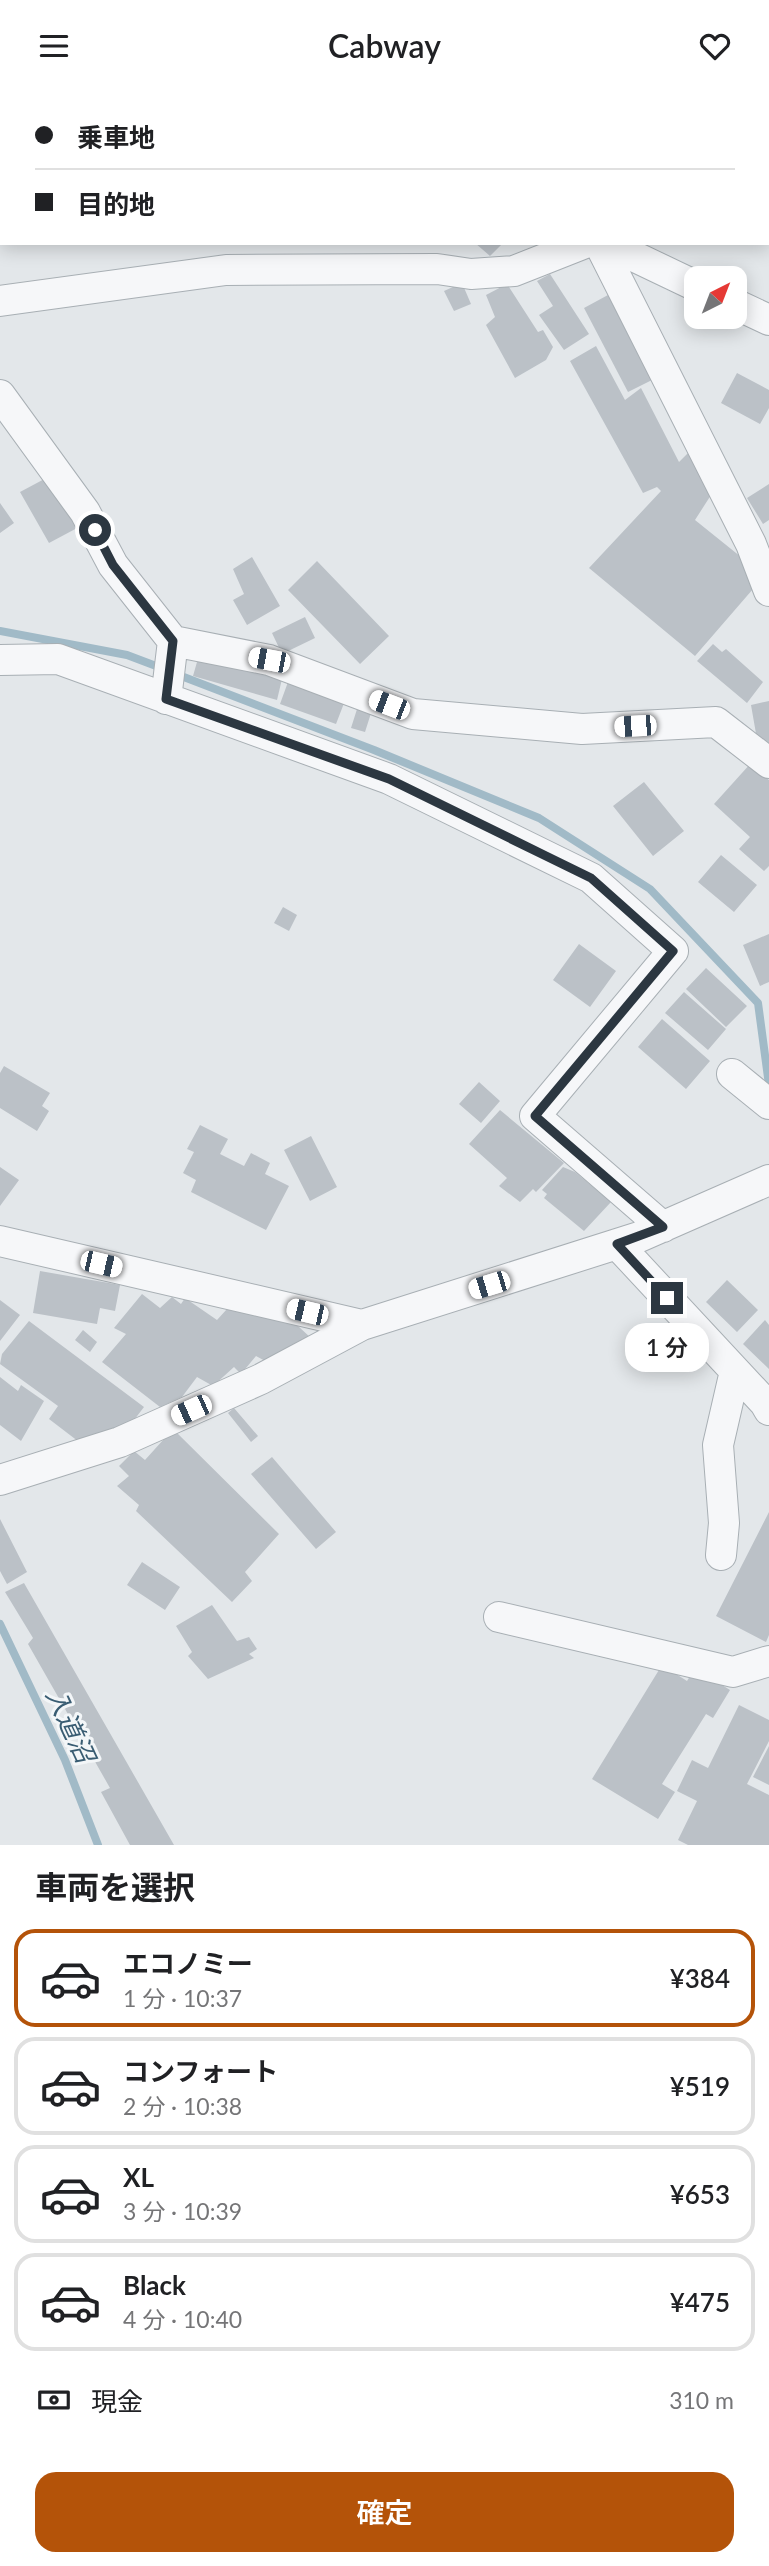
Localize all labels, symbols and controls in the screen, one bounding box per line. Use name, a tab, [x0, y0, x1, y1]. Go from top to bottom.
text: Cabway	[328, 26, 441, 65]
icon: menu	[35, 27, 73, 65]
icon: heart	[696, 27, 734, 65]
text: 乗車地	[77, 121, 155, 153]
text: 目的地	[77, 188, 155, 220]
north arrow	[684, 266, 747, 329]
map controls	[684, 266, 747, 329]
route start	[79, 514, 111, 546]
car	[247, 646, 292, 674]
car	[366, 688, 413, 722]
car	[614, 714, 657, 738]
car	[79, 1249, 124, 1279]
car	[466, 1269, 513, 1301]
route end	[651, 1282, 683, 1314]
car	[285, 1297, 330, 1327]
callout: 1 分	[625, 1323, 709, 1371]
text: 1 分	[646, 1333, 688, 1361]
car	[168, 1392, 215, 1428]
water label: 入道沼	[40, 1683, 104, 1771]
text: 車両を選択	[35, 1867, 195, 1906]
icon: car	[39, 1947, 102, 2010]
text: エコノミー	[123, 1947, 253, 1979]
text: ¥384	[670, 1962, 730, 1994]
text: 1 分 · 10:37	[123, 1984, 242, 2012]
icon: car	[39, 2055, 102, 2118]
text: コンフォート	[123, 2055, 278, 2087]
text: ¥519	[670, 2070, 730, 2102]
text: 2 分 · 10:38	[123, 2092, 242, 2120]
text: XL	[123, 2161, 154, 2193]
icon: car	[39, 2163, 102, 2226]
text: ¥653	[670, 2178, 730, 2210]
text: 3 分 · 10:39	[123, 2197, 242, 2225]
text: Black	[123, 2269, 186, 2301]
icon: car	[39, 2271, 102, 2334]
text: ¥475	[670, 2286, 730, 2318]
text: 4 分 · 10:40	[123, 2305, 242, 2333]
icon: cash	[35, 2381, 73, 2419]
text: 現金	[91, 2385, 143, 2417]
text: 310 m	[669, 2386, 734, 2414]
button: 確定	[35, 2472, 734, 2552]

